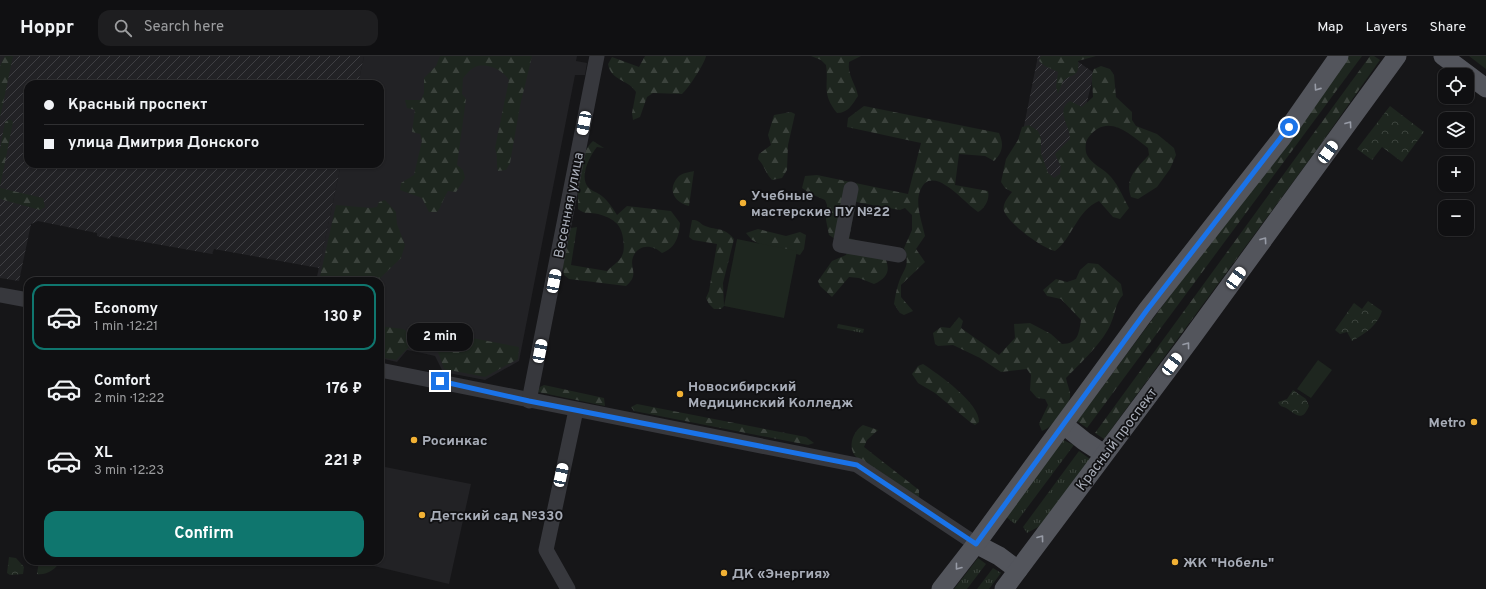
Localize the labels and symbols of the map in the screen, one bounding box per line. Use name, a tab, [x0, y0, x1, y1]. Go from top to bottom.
one-way arrow	[1315, 83, 1322, 90]
car	[576, 110, 592, 136]
route start	[1280, 118, 1298, 136]
one-way arrow	[1344, 121, 1352, 128]
car	[1316, 139, 1340, 165]
street label: Весенняя улица	[551, 151, 588, 260]
place label: Учебные мастерские ПУ №22	[751, 188, 890, 221]
marker: Учебные мастерские ПУ №22	[738, 198, 748, 208]
one-way arrow	[1259, 237, 1267, 244]
car	[1224, 265, 1248, 291]
car	[546, 268, 562, 294]
callout: 2 min	[407, 323, 473, 351]
car	[532, 338, 548, 364]
one-way arrow	[1182, 342, 1189, 349]
car	[1160, 351, 1184, 377]
route end	[431, 372, 449, 390]
place label: Новосибирский Медицинский Колледж	[688, 379, 853, 412]
street label: Красный проспект	[1073, 385, 1161, 495]
marker: Новосибирский Медицинский Колледж	[675, 389, 685, 399]
place label: Metro	[1429, 415, 1466, 432]
marker: Metro	[1469, 417, 1479, 427]
place label: Росинкас	[422, 433, 488, 450]
marker: Росинкас	[409, 435, 419, 445]
car	[553, 462, 569, 488]
place label: Детский сад №330	[430, 508, 563, 525]
marker: Детский сад №330	[417, 510, 427, 520]
one-way arrow	[1037, 536, 1044, 543]
place label: ЖК "Нобель"	[1183, 555, 1274, 572]
marker: ЖК "Нобель"	[1170, 557, 1180, 567]
one-way arrow	[956, 562, 963, 569]
place label: ДК «Энергия»	[732, 566, 830, 583]
marker: ДК «Энергия»	[719, 568, 729, 578]

